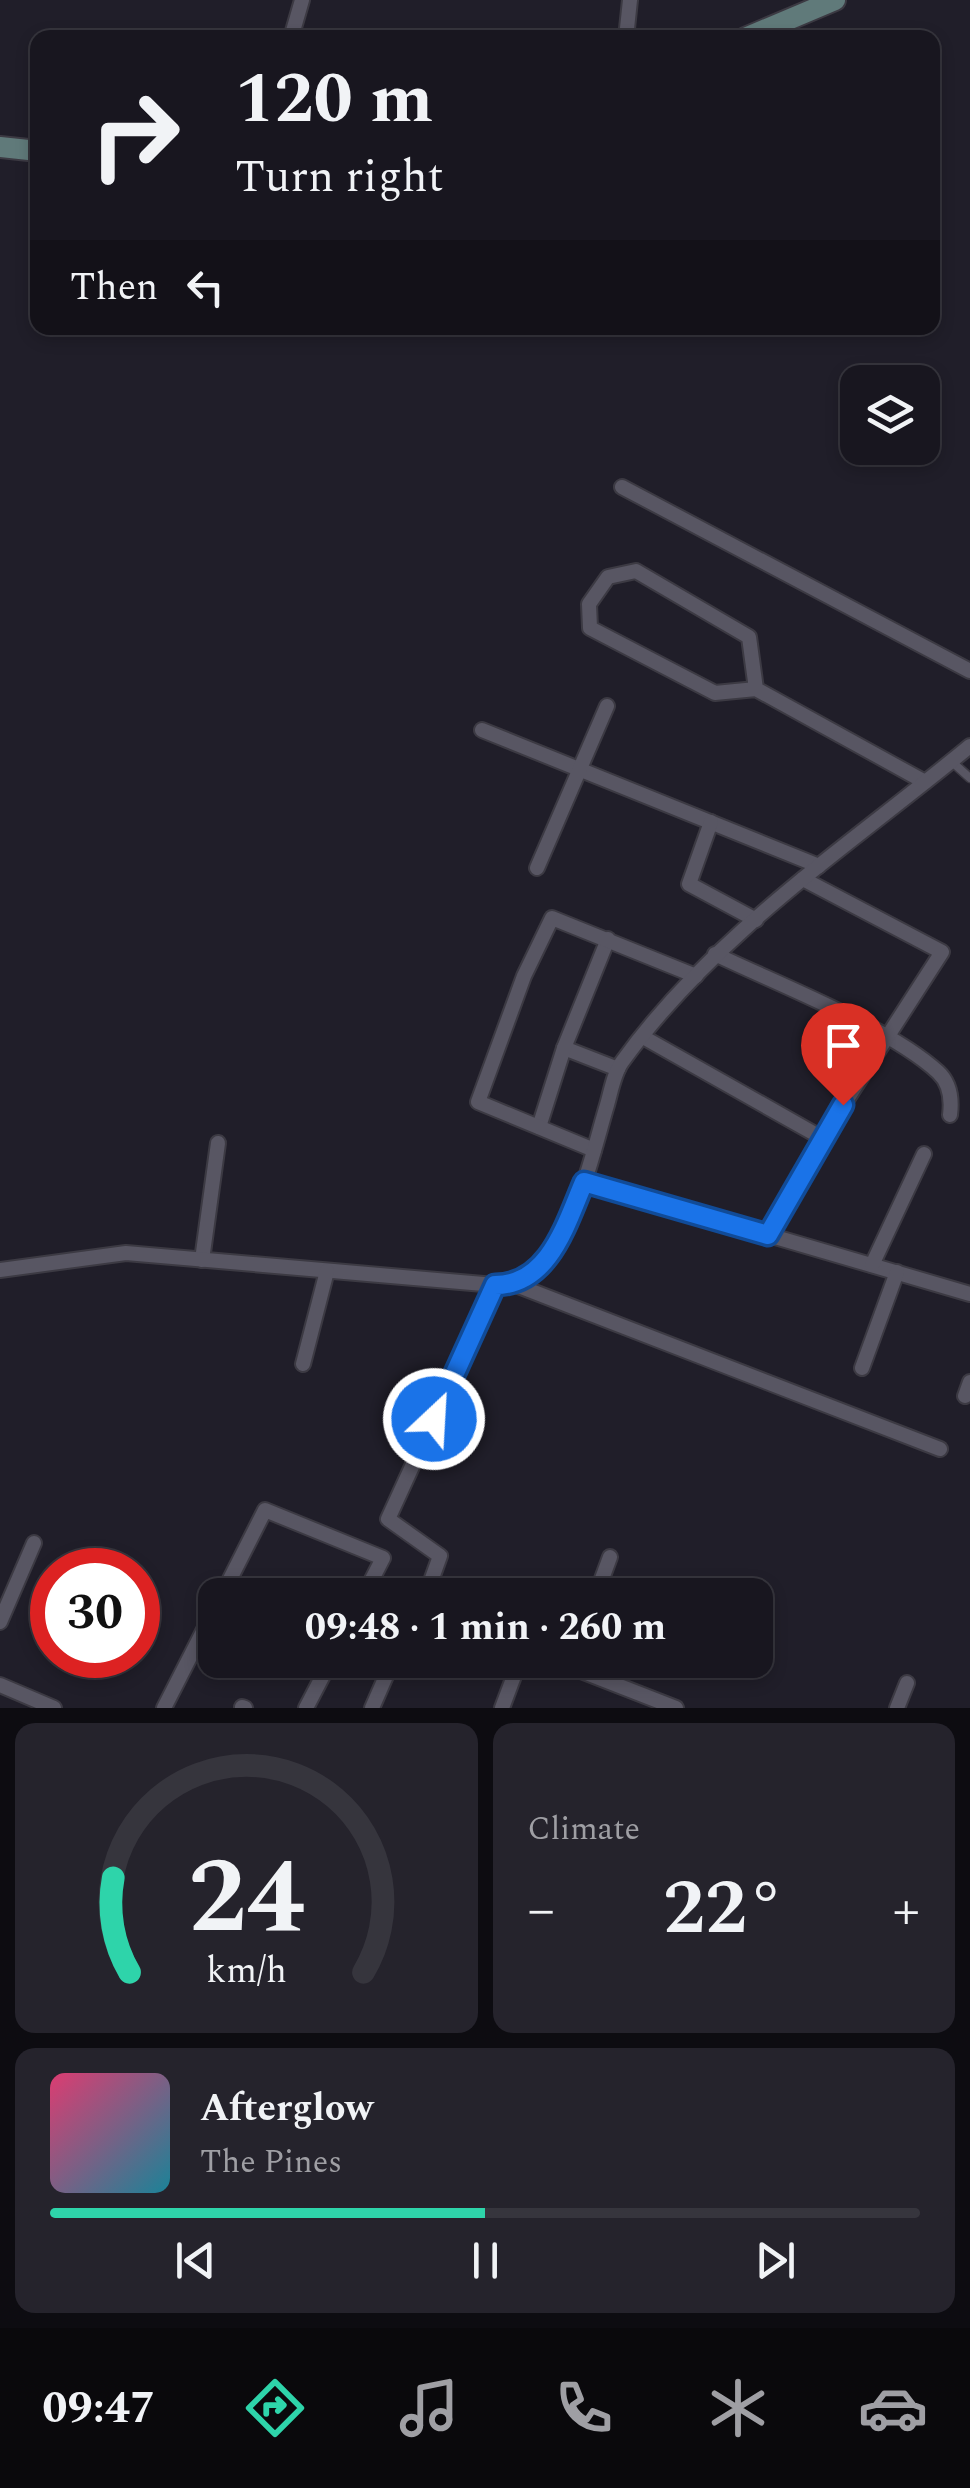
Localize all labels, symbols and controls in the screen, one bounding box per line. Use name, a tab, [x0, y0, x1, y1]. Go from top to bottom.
text: 120 m	[235, 47, 433, 153]
icon: right	[70, 70, 200, 200]
text: Turn right	[235, 143, 444, 212]
text: Then	[70, 259, 158, 317]
icon: left	[178, 260, 233, 315]
map controls	[840, 365, 940, 465]
button: layers	[840, 365, 940, 465]
pin	[801, 1003, 886, 1106]
icon: arrive	[816, 1018, 871, 1073]
position arrow	[382, 1367, 486, 1471]
speed limit sign: 30	[30, 1548, 160, 1678]
text: 09:48 · 1 min · 260 m	[305, 1599, 666, 1657]
text: Climate	[528, 1805, 640, 1854]
text: 24	[188, 1820, 305, 1978]
text: 22°	[663, 1853, 785, 1967]
text: −	[528, 1869, 555, 1952]
text: +	[892, 1869, 920, 1952]
text: km/h	[206, 1944, 286, 1999]
text: Afterglow	[200, 2080, 373, 2138]
text: The Pines	[200, 2138, 342, 2187]
icon: previous	[168, 2233, 223, 2288]
icon: pause	[458, 2233, 513, 2288]
icon: next	[748, 2233, 803, 2288]
icon: directions	[240, 2373, 310, 2443]
icon: music	[394, 2373, 464, 2443]
icon: phone	[549, 2373, 619, 2443]
icon: climate	[703, 2373, 773, 2443]
icon: car	[858, 2373, 928, 2443]
text: 09:47	[42, 2374, 155, 2443]

